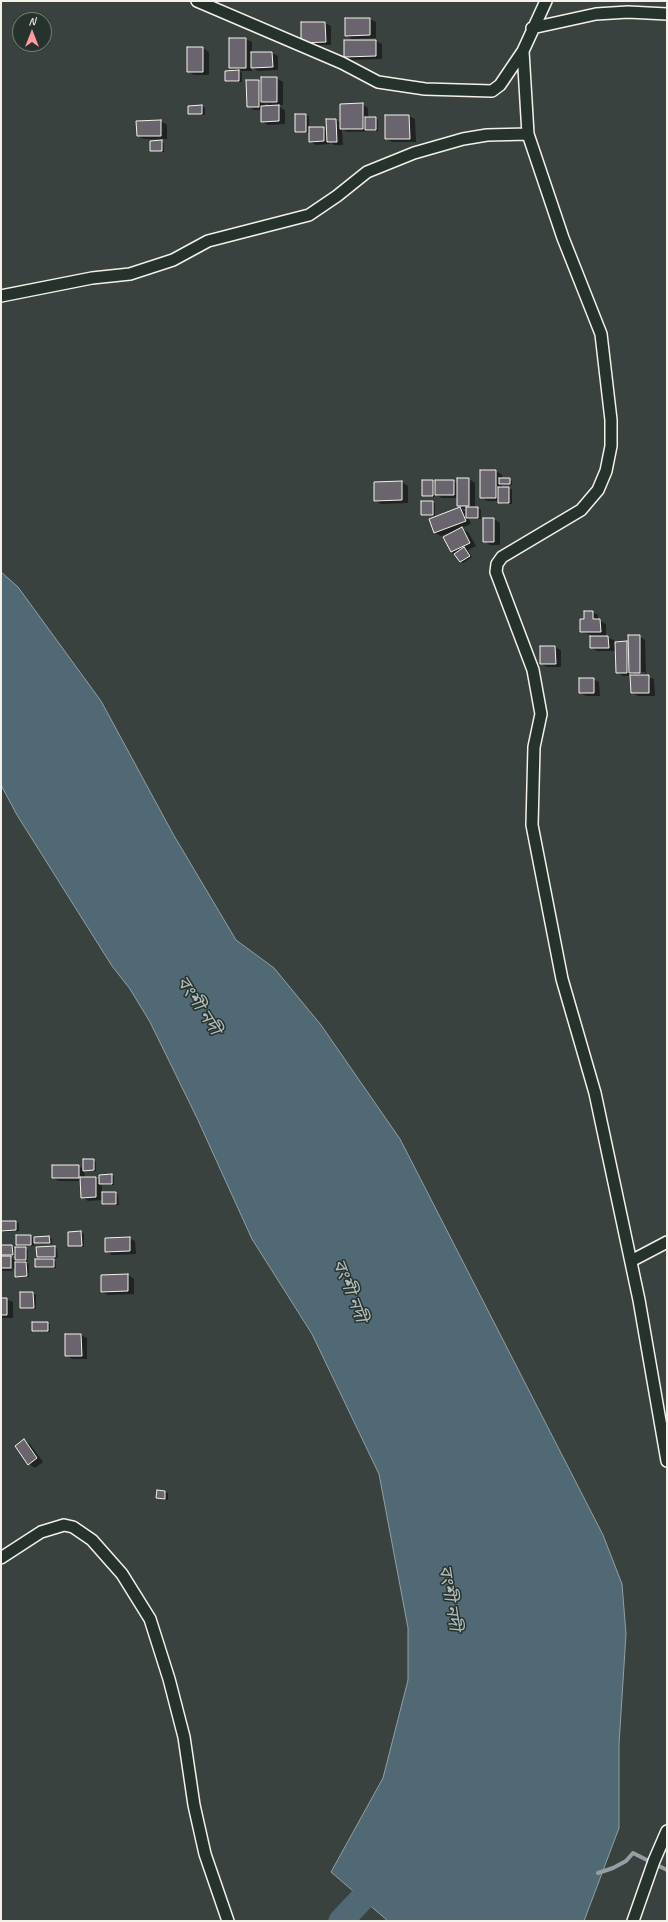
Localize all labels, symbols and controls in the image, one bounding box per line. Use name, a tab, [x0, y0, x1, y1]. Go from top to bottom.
north arrow	[12, 12, 52, 52]
text: N	[29, 14, 35, 28]
water label: বংশী নদী	[171, 973, 225, 1039]
water label: বংশী নদী	[327, 1257, 371, 1325]
water label: বংশী নদী	[433, 1564, 465, 1632]

